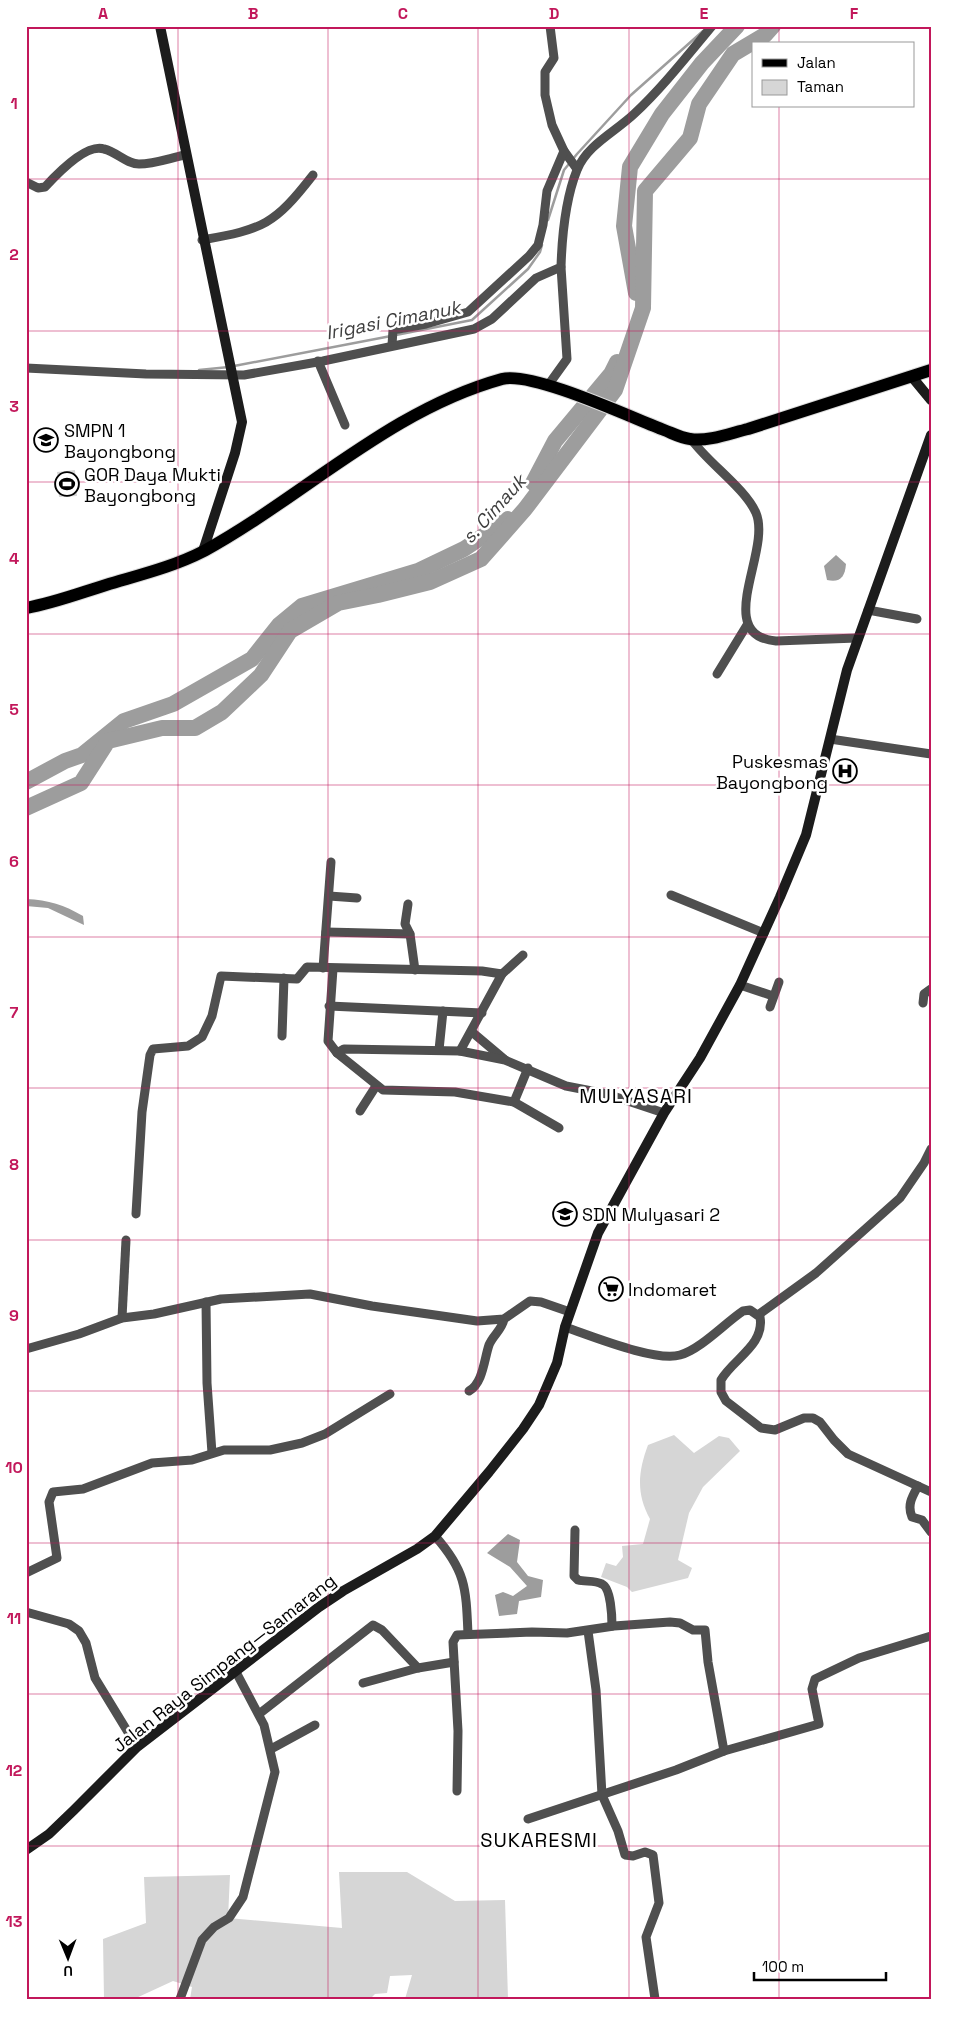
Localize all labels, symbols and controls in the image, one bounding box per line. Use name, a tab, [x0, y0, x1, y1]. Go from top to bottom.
text: A	[98, 3, 108, 24]
text: B	[248, 3, 258, 24]
text: C	[398, 3, 408, 24]
text: D	[549, 3, 559, 24]
text: E	[700, 3, 709, 24]
text: F	[850, 3, 859, 24]
legend	[752, 42, 914, 108]
text: Jalan	[797, 53, 836, 72]
text: Taman	[797, 77, 844, 96]
text: 1	[10, 93, 18, 114]
text: 2	[9, 244, 19, 265]
water label: Irigasi Cimanuk	[324, 294, 465, 345]
text: 3	[9, 396, 19, 417]
place label: SMPN 1 Bayongbong	[64, 419, 176, 463]
school or university icon: SMPN 1 Bayongbong	[33, 427, 59, 453]
place label: GOR Daya Mukti Bayongbong	[84, 463, 221, 507]
water label: s. Cimauk	[456, 467, 534, 549]
sports icon: GOR Daya Mukti Bayongbong	[54, 471, 80, 497]
text: 4	[9, 548, 19, 569]
text: 5	[9, 699, 19, 720]
place label: Puskesmas Bayongbong	[716, 750, 828, 794]
hospital icon: Puskesmas Bayongbong	[832, 758, 858, 784]
text: 6	[9, 851, 19, 872]
text: 7	[10, 1002, 19, 1023]
district label: MULYASARI	[579, 1083, 693, 1109]
text: 8	[9, 1154, 19, 1175]
school or university icon: SDN Mulyasari 2	[552, 1201, 578, 1227]
place label: SDN Mulyasari 2	[582, 1203, 720, 1226]
supermarket icon: Indomaret	[598, 1276, 624, 1302]
place label: Indomaret	[628, 1278, 717, 1301]
text: 9	[9, 1305, 19, 1326]
text: 10	[5, 1457, 23, 1478]
street label: Jalan Raya Simpang—Samarang	[108, 1569, 340, 1757]
text: 11	[7, 1608, 21, 1629]
text: 12	[6, 1760, 22, 1781]
district label: SUKARESMI	[480, 1827, 598, 1853]
text: 13	[6, 1911, 23, 1932]
north arrow	[42, 1932, 92, 1982]
scale bar	[754, 1950, 887, 1982]
text: 100 m	[762, 1957, 804, 1976]
text: U	[63, 1962, 73, 1980]

